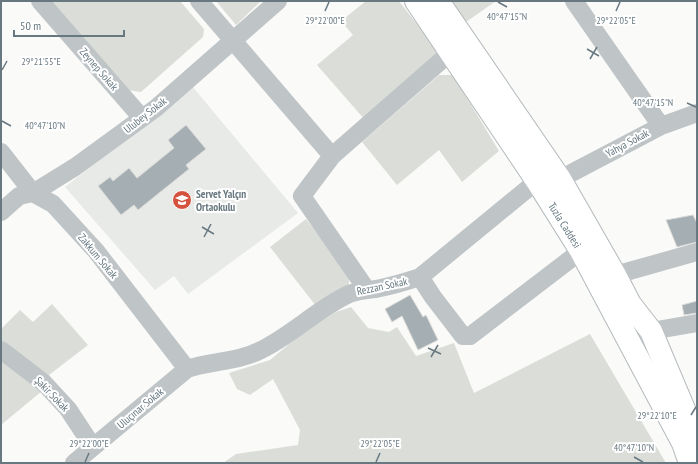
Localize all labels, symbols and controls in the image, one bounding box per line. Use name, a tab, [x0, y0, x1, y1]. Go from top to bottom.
text: 40°47'15"N	[487, 10, 527, 23]
scale bar	[14, 12, 124, 38]
text: 29°22'00"E	[305, 14, 345, 27]
text: 29°22'05"E	[596, 14, 636, 27]
text: 50 m	[20, 18, 41, 33]
street label: Zeynep Sokak	[77, 45, 122, 94]
text: 29°21'55"E	[21, 55, 61, 68]
street label: Ulubey Sokak	[121, 93, 170, 136]
text: 40°47'15"N	[633, 96, 673, 109]
text: 40°47'10"N	[25, 119, 65, 132]
street label: Yahya Sokak	[603, 125, 652, 160]
place label: Servet Yalçın Ortaokulu	[196, 187, 246, 214]
school or university icon: Servet Yalçın Ortaokulu	[171, 189, 193, 211]
street label: Tuzla Caddesi	[545, 200, 584, 251]
street label: Zakkum Sokak	[75, 231, 121, 282]
street label: Rezzan Sokak	[356, 274, 409, 298]
street label: Şakir Sokak	[32, 373, 73, 415]
street label: Uluçınar Sokak	[114, 384, 167, 431]
text: 29°22'10"E	[637, 409, 677, 422]
text: 29°22'00"E	[69, 437, 109, 450]
text: 29°22'05"E	[360, 437, 400, 450]
text: 40°47'10"N	[614, 441, 654, 454]

